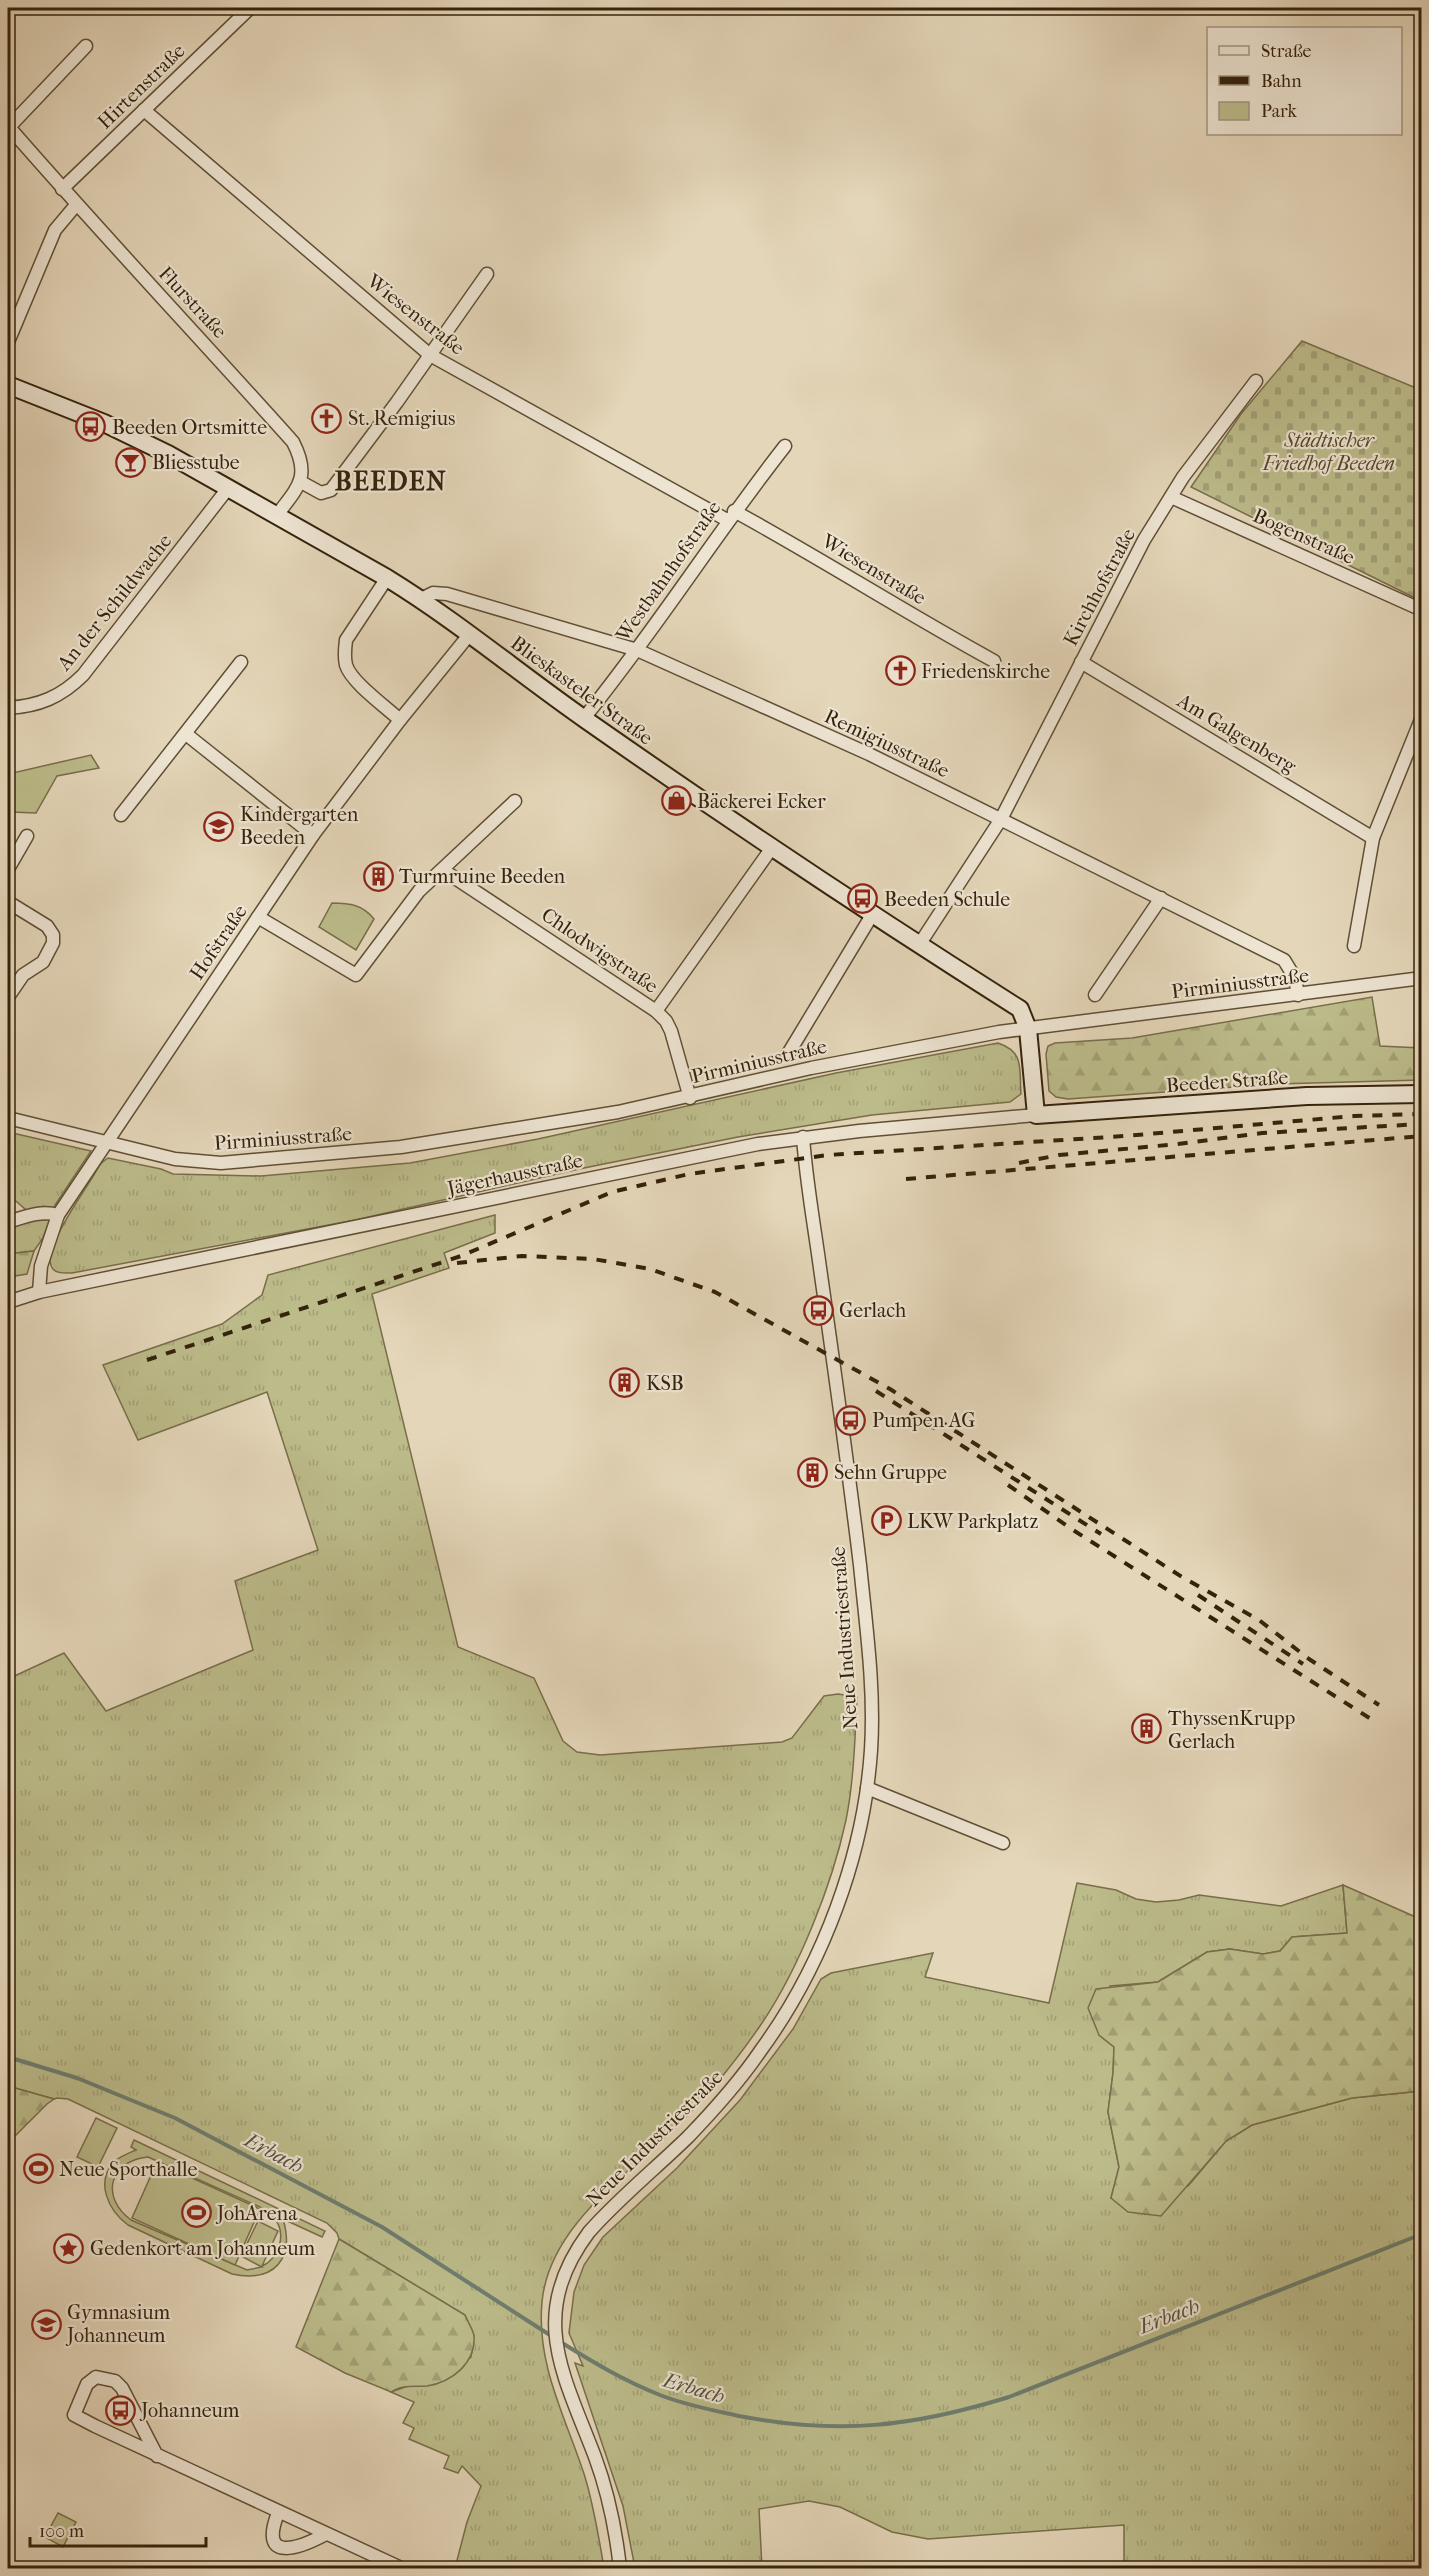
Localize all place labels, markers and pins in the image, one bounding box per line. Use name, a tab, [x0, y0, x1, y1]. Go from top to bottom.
church icon: St. Remigius	[311, 402, 343, 434]
place label: St. Remigius	[348, 407, 455, 430]
bus stop icon: Beeden Ortsmitte	[75, 411, 107, 443]
place label: Beeden Ortsmitte	[112, 416, 267, 439]
bar icon: Bliesstube	[115, 446, 147, 478]
place label: Bliesstube	[152, 451, 240, 474]
church icon: Friedenskirche	[884, 655, 916, 687]
place label: Friedenskirche	[921, 660, 1050, 683]
shop icon: Bäckerei Ecker	[660, 785, 692, 817]
place label: Bäckerei Ecker	[697, 790, 826, 813]
place label: Kindergarten Beeden	[240, 803, 359, 849]
school or university icon: Kindergarten Beeden	[203, 810, 235, 842]
building icon: Turmruine Beeden	[362, 860, 394, 892]
place label: Turmruine Beeden	[399, 865, 566, 888]
bus stop icon: Beeden Schule	[847, 883, 879, 915]
place label: Beeden Schule	[884, 888, 1010, 911]
bus stop icon: Gerlach	[802, 1294, 834, 1326]
place label: Gerlach	[839, 1299, 907, 1322]
building icon: KSB	[609, 1367, 641, 1399]
place label: KSB	[646, 1372, 684, 1395]
bus stop icon: Pumpen AG	[835, 1404, 867, 1436]
place label: Pumpen AG	[872, 1409, 975, 1432]
building icon: Sehn Gruppe	[797, 1456, 829, 1488]
place label: Sehn Gruppe	[834, 1461, 947, 1484]
parking icon: LKW Parkplatz	[870, 1505, 902, 1537]
place label: LKW Parkplatz	[907, 1510, 1038, 1533]
place label: ThyssenKrupp Gerlach	[1168, 1707, 1296, 1753]
building icon: ThyssenKrupp Gerlach	[1131, 1713, 1163, 1745]
sports icon: Neue Sporthalle	[22, 2153, 54, 2185]
place label: Neue Sporthalle	[59, 2158, 197, 2181]
sports icon: JohArena	[180, 2197, 212, 2229]
place label: JohArena	[215, 2202, 298, 2225]
place icon: Gedenkort am Johanneum	[53, 2232, 85, 2264]
place label: Gedenkort am Johanneum	[90, 2237, 315, 2260]
place label: Gymnasium Johanneum	[65, 2301, 171, 2347]
school or university icon: Gymnasium Johanneum	[30, 2308, 62, 2340]
bus stop icon: Johanneum	[104, 2394, 136, 2426]
place label: Johanneum	[139, 2399, 240, 2422]

